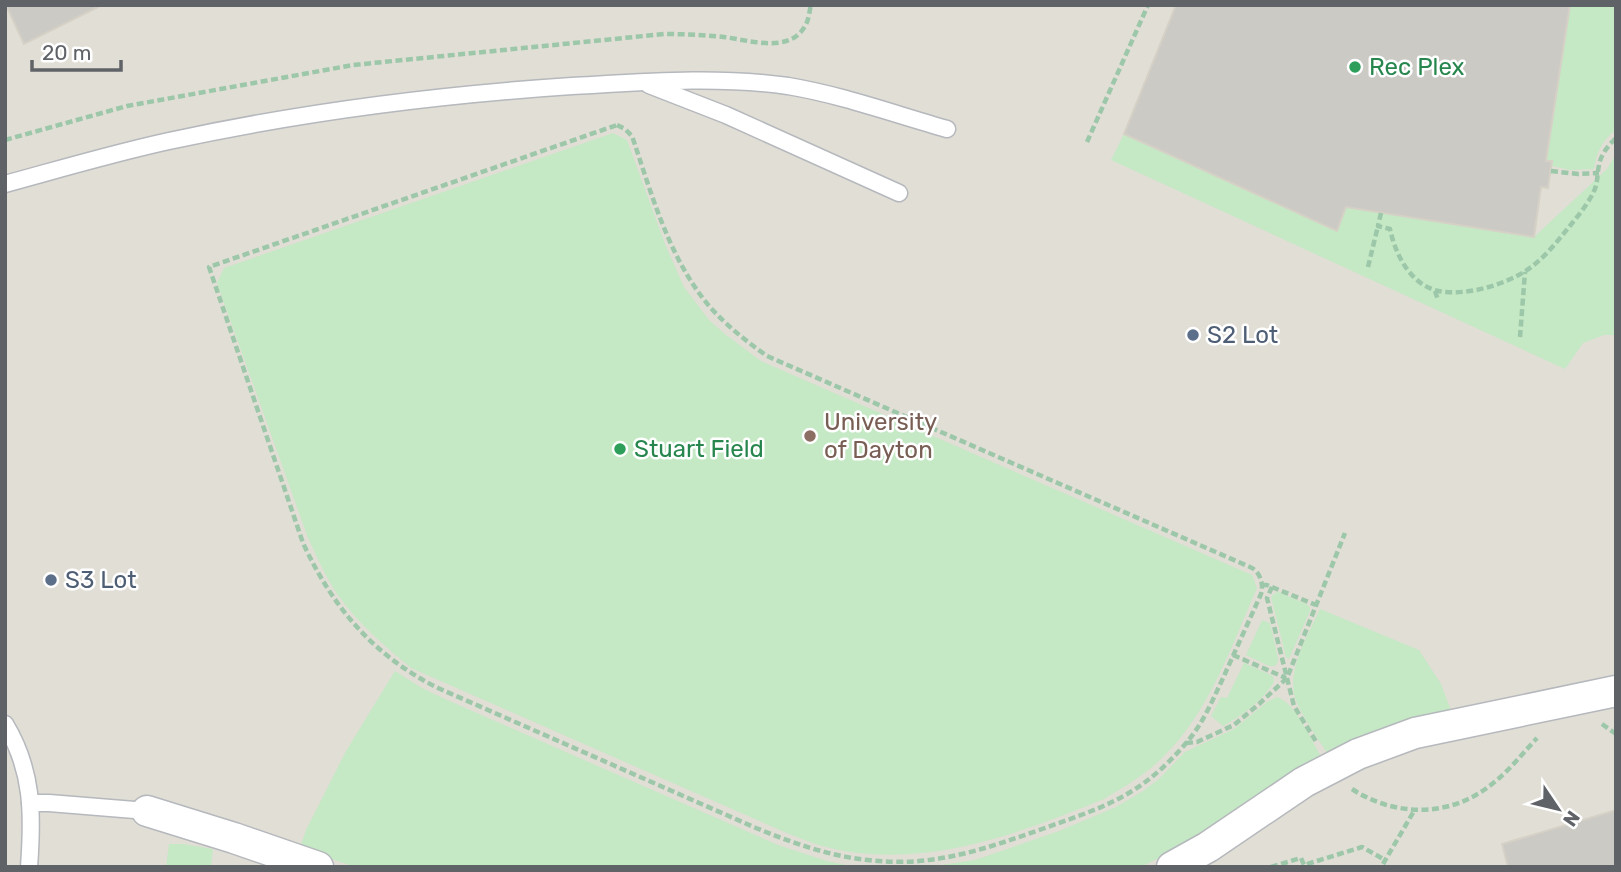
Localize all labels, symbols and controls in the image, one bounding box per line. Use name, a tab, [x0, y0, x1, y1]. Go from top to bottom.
scale bar	[32, 28, 121, 72]
text: 20 m	[42, 40, 91, 65]
place label: Rec Plex	[1369, 53, 1465, 81]
marker: Rec Plex	[1347, 59, 1363, 75]
place label: S2 Lot	[1207, 321, 1278, 349]
marker: S2 Lot	[1185, 327, 1201, 343]
place label: University of Dayton	[824, 408, 937, 464]
marker: University of Dayton	[802, 428, 818, 444]
place label: Stuart Field	[634, 435, 764, 463]
marker: Stuart Field	[612, 441, 628, 457]
place label: S3 Lot	[65, 566, 137, 594]
marker: S3 Lot	[43, 572, 59, 588]
north arrow	[1523, 774, 1593, 844]
text: N	[1558, 806, 1585, 831]

